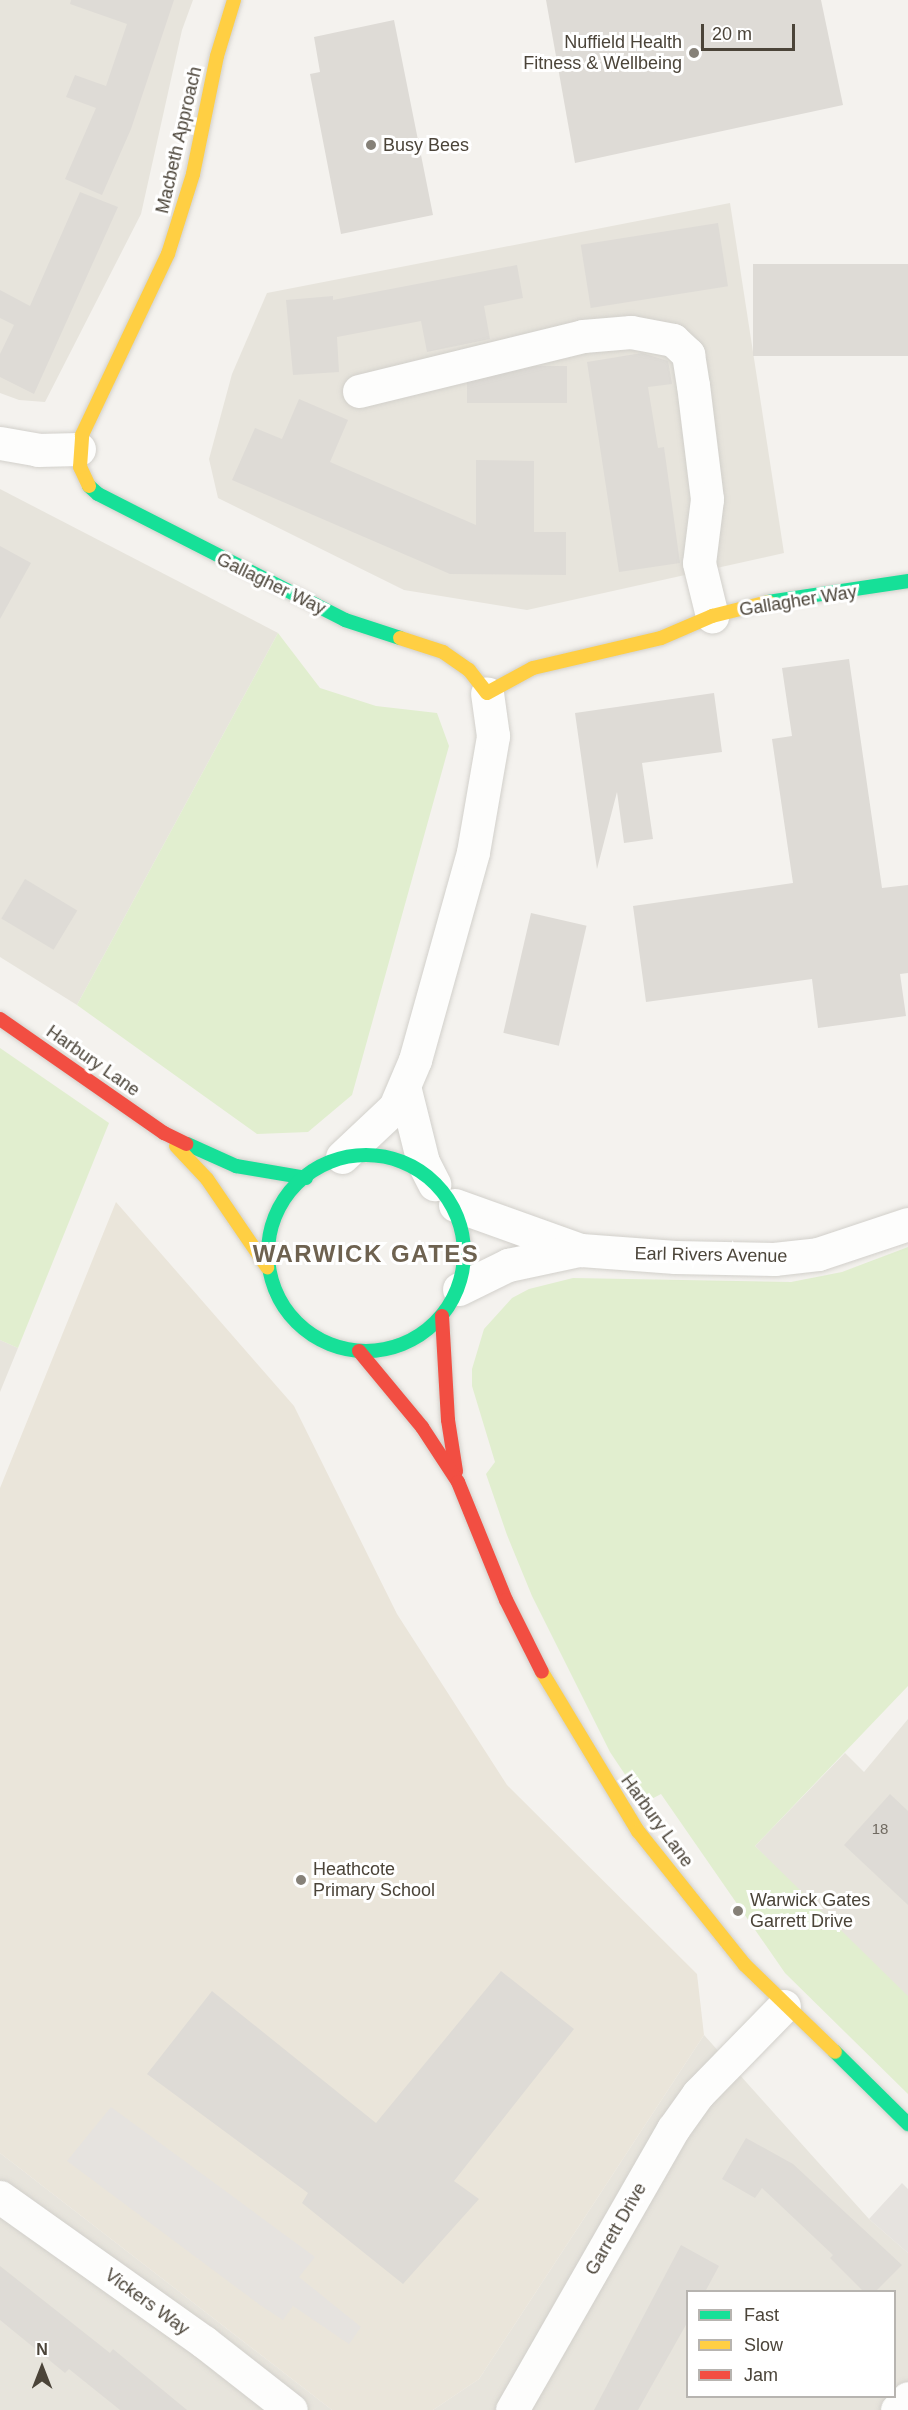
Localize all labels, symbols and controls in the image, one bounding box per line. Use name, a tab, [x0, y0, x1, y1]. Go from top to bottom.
scale bar	[704, 12, 798, 50]
text: 20 m	[712, 24, 752, 44]
place label: Nuffield Health Fitness & Wellbeing	[523, 32, 682, 74]
marker: Nuffield Health Fitness & Wellbeing	[687, 46, 701, 60]
street label: Macbeth Approach	[151, 64, 207, 216]
place label: Busy Bees	[383, 134, 469, 156]
marker: Busy Bees	[364, 138, 378, 152]
street label: Gallagher Way	[213, 548, 329, 620]
street label: Gallagher Way	[738, 581, 858, 621]
street label: Harbury Lane	[42, 1021, 144, 1101]
district label: WARWICK GATES	[253, 1240, 479, 1268]
street label: Earl Rivers Avenue	[634, 1243, 788, 1267]
street label: Harbury Lane	[616, 1771, 698, 1871]
house number: 18	[872, 1820, 888, 1838]
place label: Heathcote Primary School	[313, 1859, 435, 1902]
marker: Heathcote Primary School	[294, 1873, 308, 1887]
place label: Warwick Gates Garrett Drive	[750, 1890, 870, 1932]
marker: Warwick Gates Garrett Drive	[731, 1904, 745, 1918]
street label: Garrett Drive	[581, 2179, 651, 2279]
street label: Vickers Way	[101, 2264, 193, 2340]
legend	[686, 2290, 896, 2398]
text: Fast	[744, 2305, 779, 2325]
text: Slow	[744, 2335, 783, 2355]
north arrow	[12, 2338, 72, 2398]
text: N	[36, 2341, 48, 2358]
text: Jam	[744, 2365, 778, 2385]

